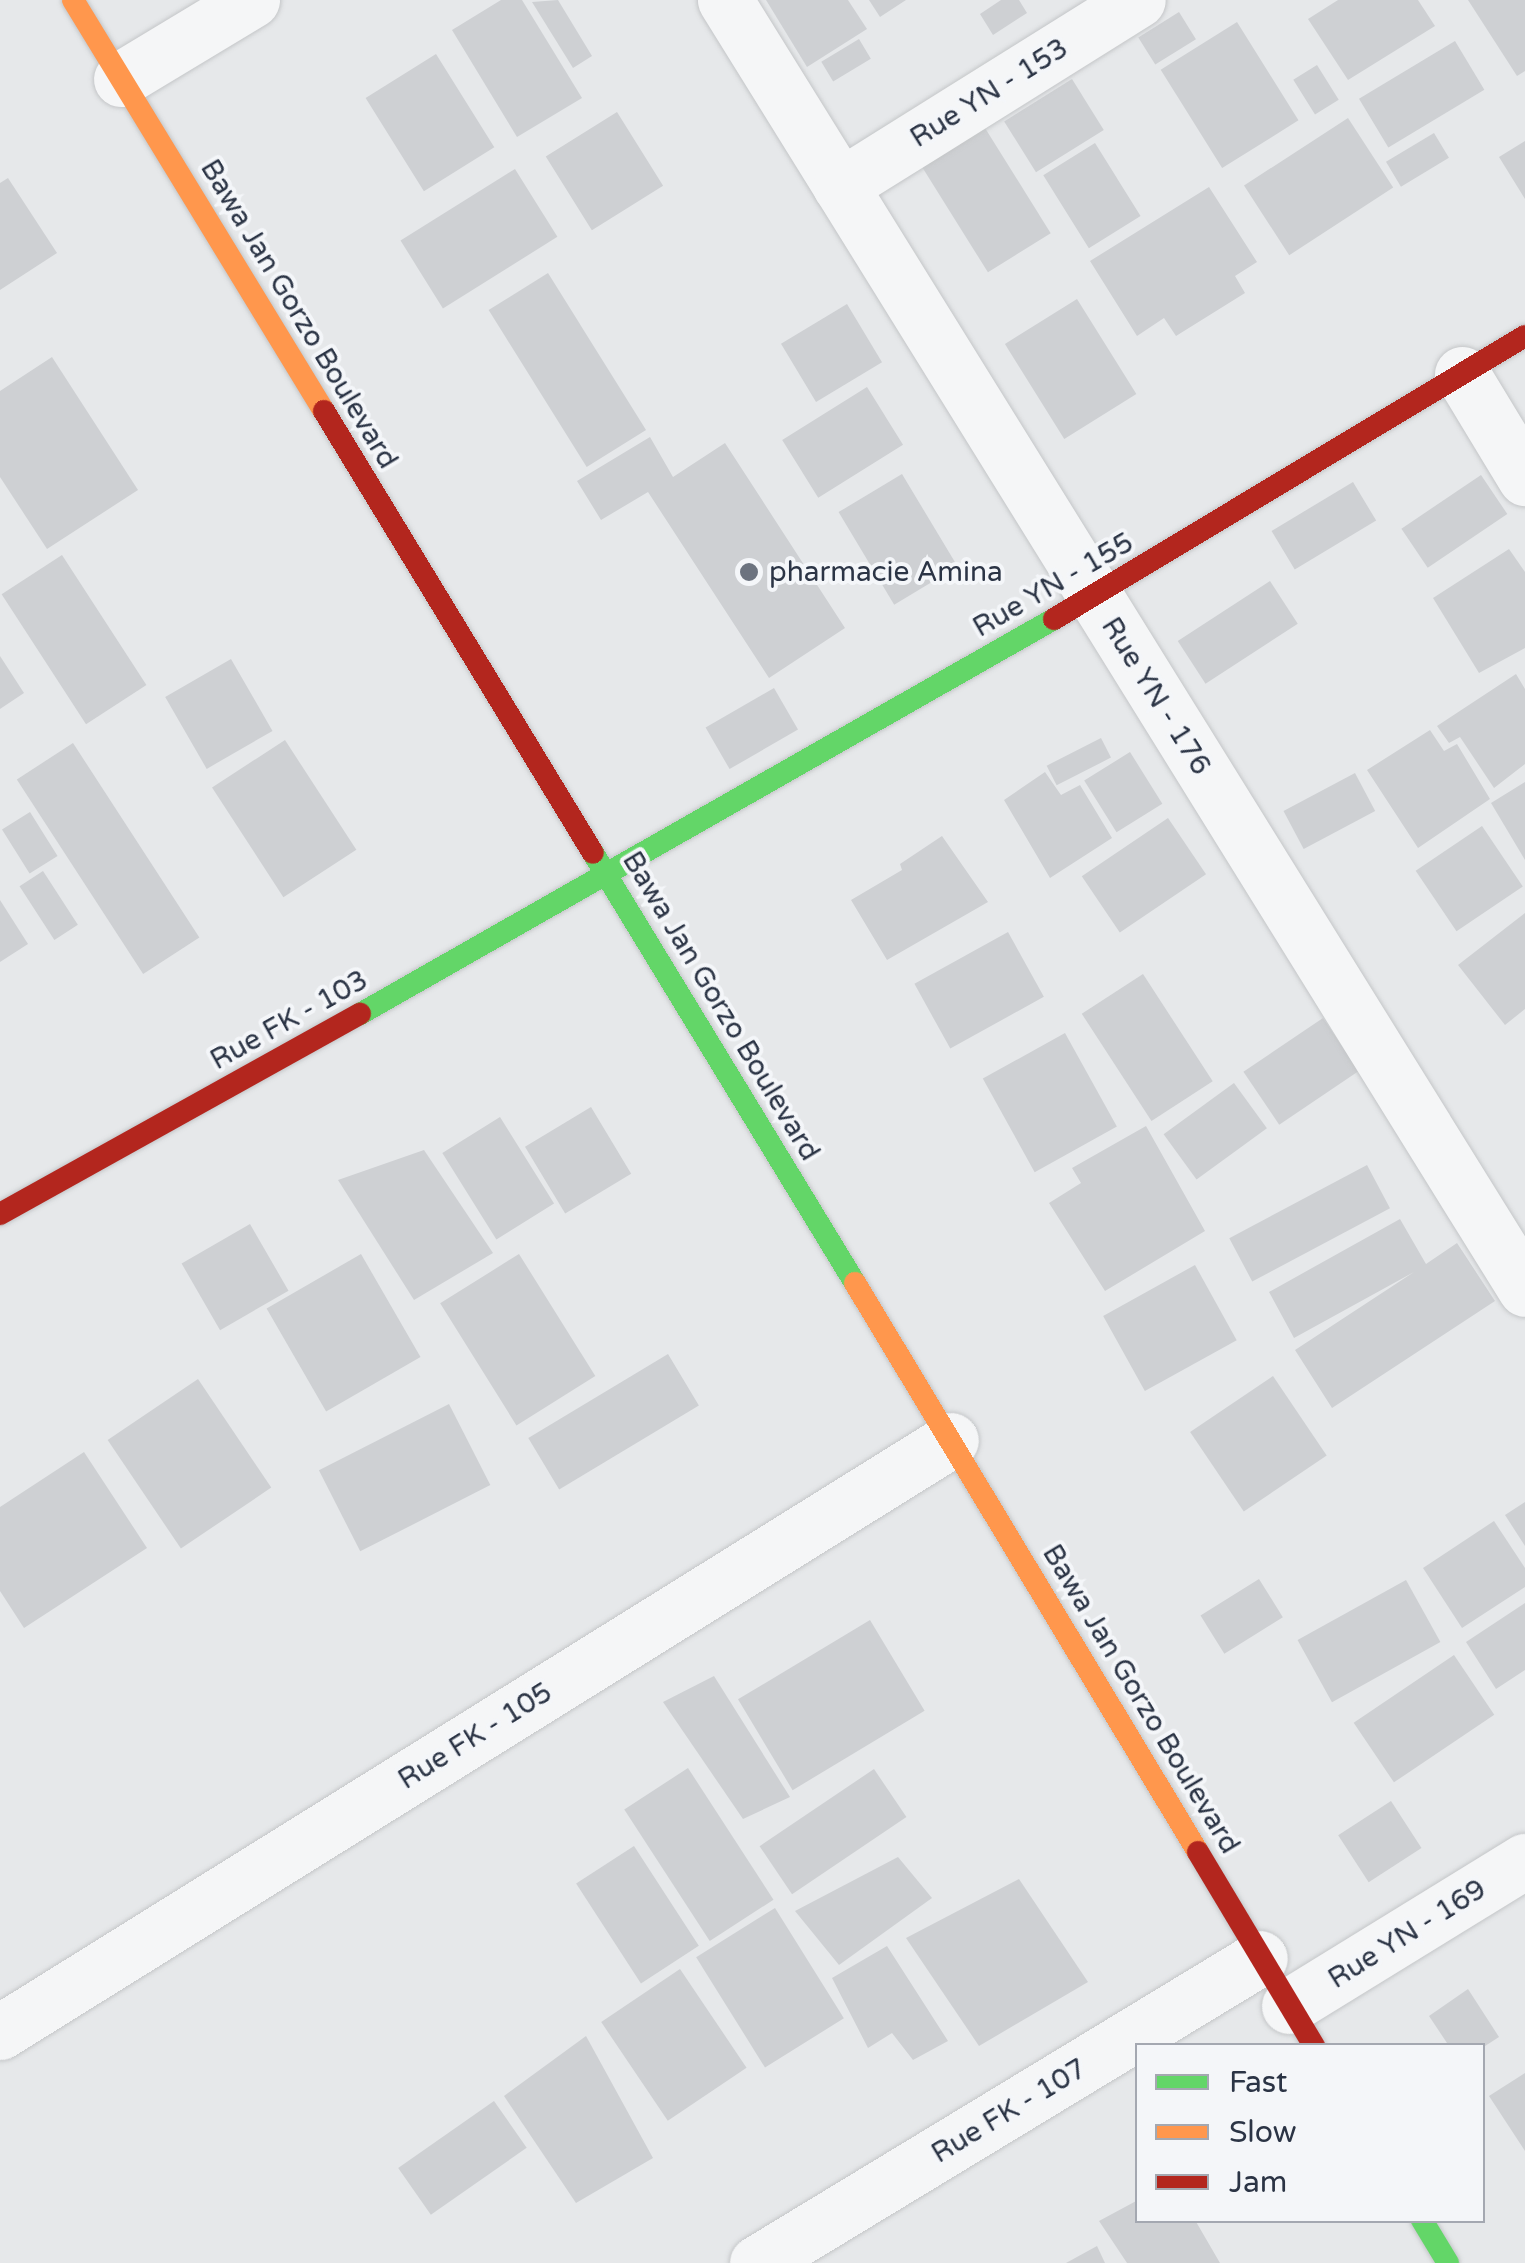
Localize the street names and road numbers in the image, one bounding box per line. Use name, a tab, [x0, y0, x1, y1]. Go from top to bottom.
street label: Rue YN - 153	[904, 31, 1074, 155]
street label: Bawa Jan Gorzo Boulevard	[193, 153, 405, 475]
street label: Rue YN - 155	[967, 526, 1139, 644]
street label: Rue YN - 176	[1094, 611, 1218, 781]
street label: Bawa Jan Gorzo Boulevard	[615, 845, 827, 1167]
street label: Rue FK - 103	[204, 963, 374, 1077]
street label: Bawa Jan Gorzo Boulevard	[1035, 1538, 1247, 1860]
street label: Rue FK - 105	[392, 1675, 558, 1797]
street label: Rue YN - 169	[1322, 1872, 1492, 1996]
street label: Rue FK - 107	[926, 2052, 1092, 2170]

